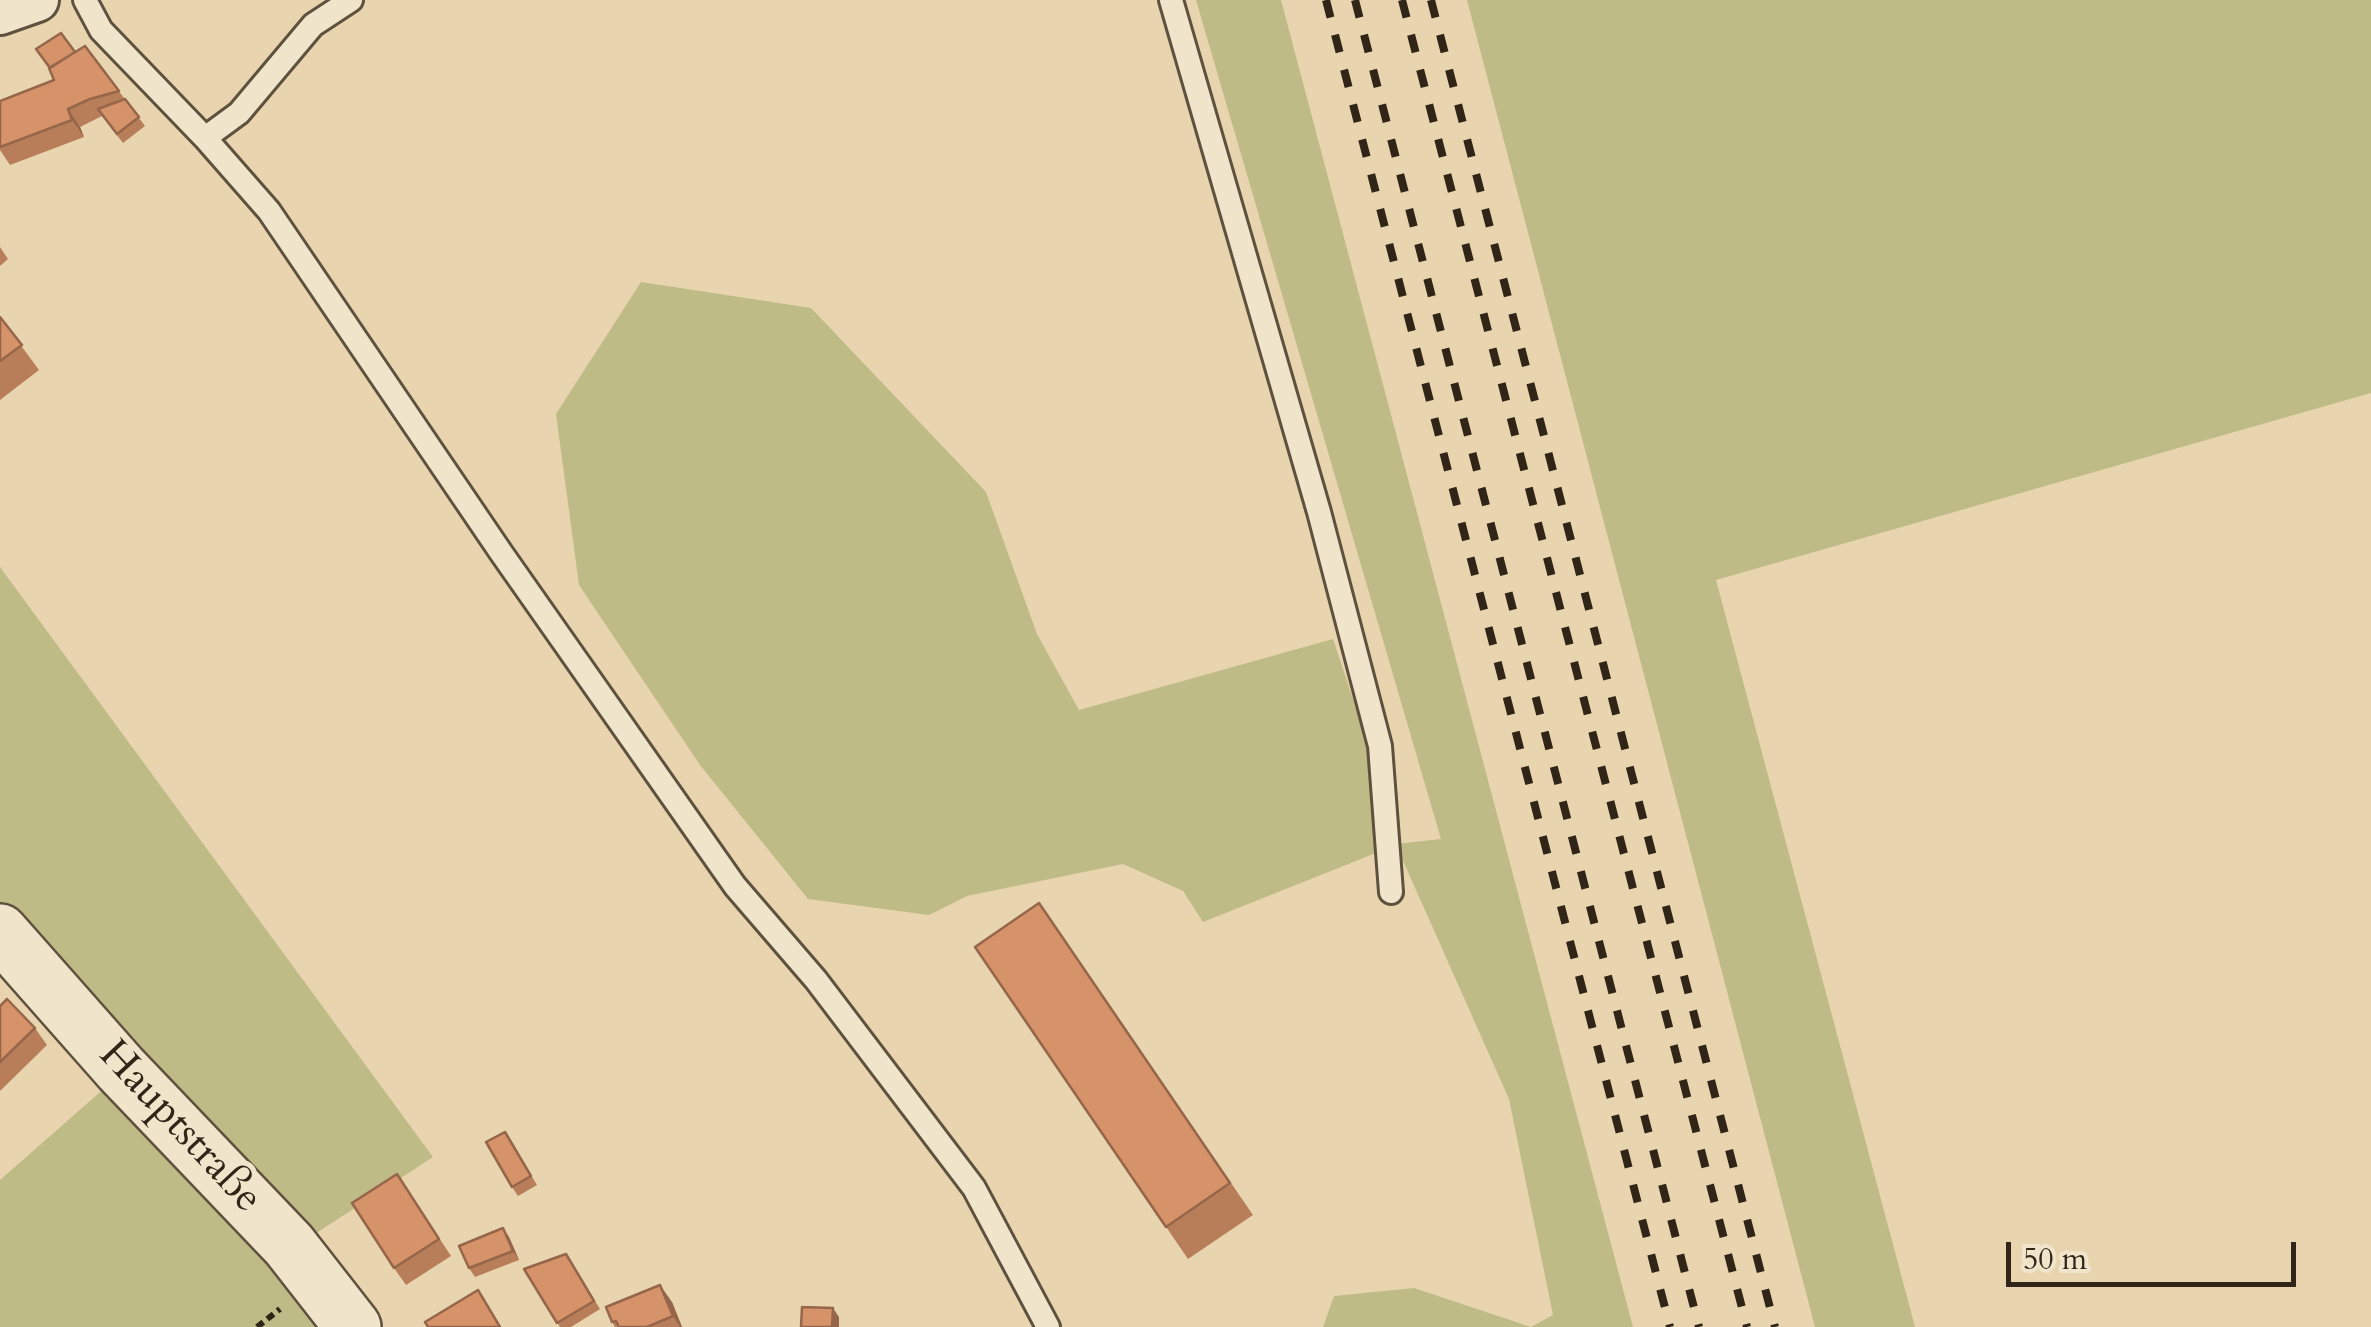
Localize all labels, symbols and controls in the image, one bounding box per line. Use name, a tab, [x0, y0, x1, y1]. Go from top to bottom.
street label: Hauptstraße	[87, 1032, 271, 1224]
scale bar	[2011, 1222, 2301, 1284]
text: 50 m	[2023, 1239, 2087, 1280]

